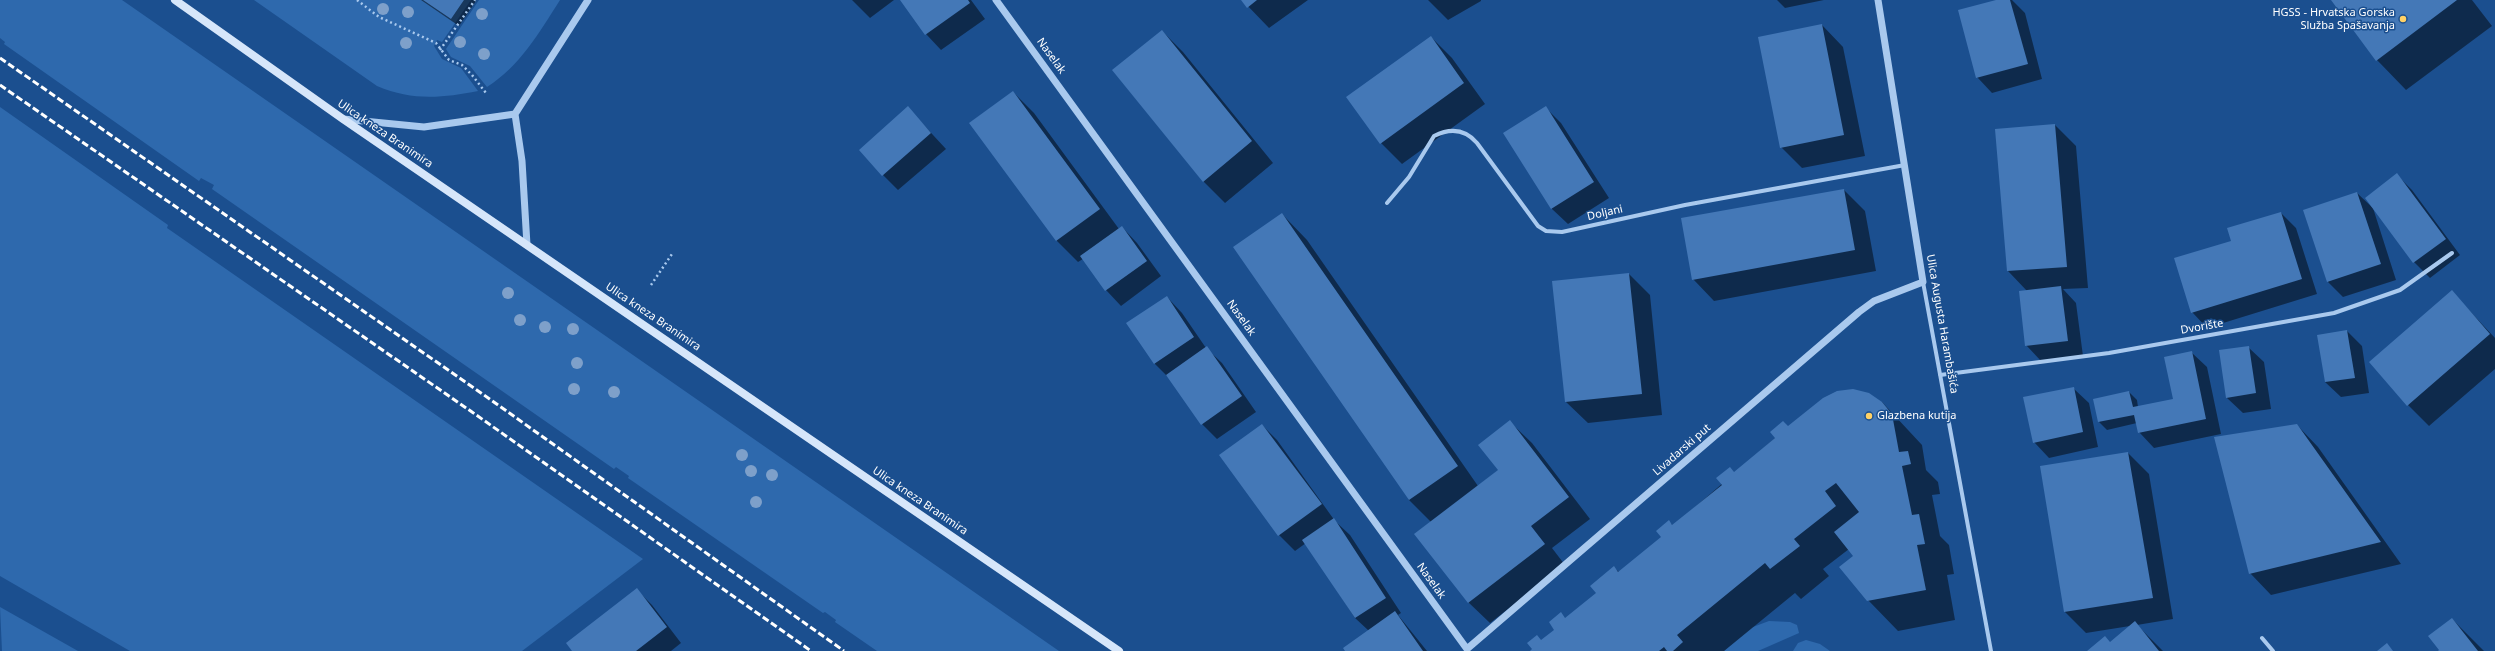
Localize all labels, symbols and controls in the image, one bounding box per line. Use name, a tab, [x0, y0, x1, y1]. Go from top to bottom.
place label: HGSS - Hrvatska Gorska Služba Spašavanja	[2272, 6, 2395, 32]
marker: HGSS - Hrvatska Gorska Služba Spašavanja	[2398, 14, 2408, 24]
street label: Naselak	[1034, 36, 1068, 76]
street label: Ulica kneza Branimira	[335, 97, 435, 171]
street label: Doljani	[1586, 203, 1624, 223]
street label: Ulica Augusta Harambašića	[1923, 253, 1961, 395]
street label: Ulica kneza Branimira	[603, 280, 703, 354]
street label: Naselak	[1224, 298, 1258, 338]
street label: Dvorište	[2180, 317, 2224, 337]
place label: Glazbena kutija	[1877, 409, 1956, 423]
marker: Glazbena kutija	[1864, 411, 1874, 421]
street label: Livadarski put	[1650, 421, 1714, 479]
street label: Ulica kneza Branimira	[870, 464, 970, 538]
street label: Naselak	[1414, 561, 1448, 601]

